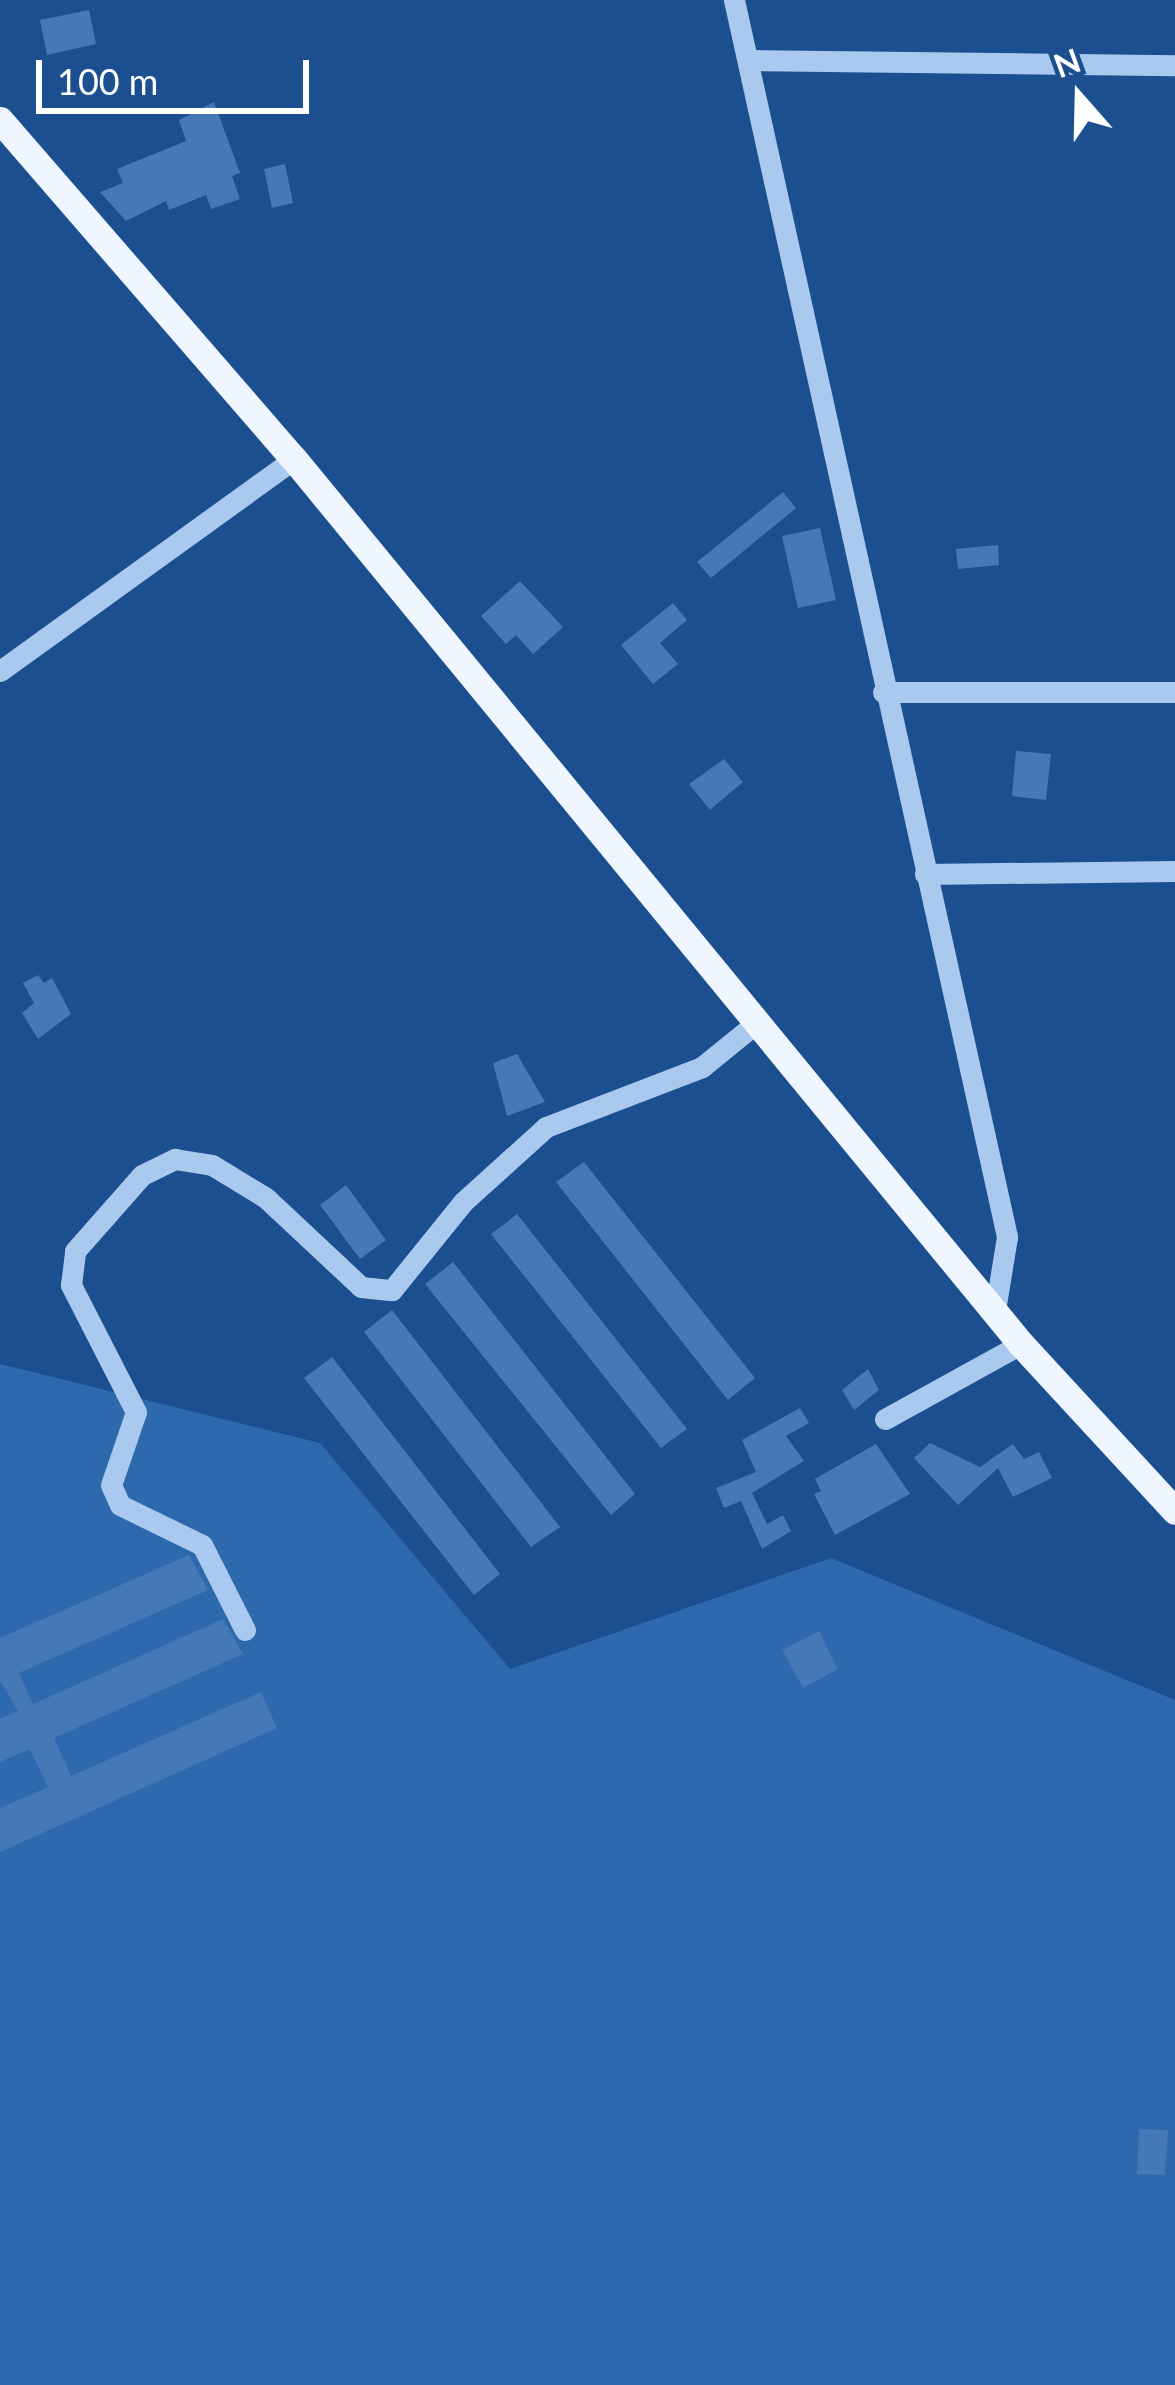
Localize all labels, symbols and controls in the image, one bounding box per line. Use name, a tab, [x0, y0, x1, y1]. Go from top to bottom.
scale bar	[42, 36, 315, 110]
north arrow	[1019, 36, 1139, 156]
text: N	[1048, 39, 1085, 85]
text: 100 m	[57, 59, 158, 103]

